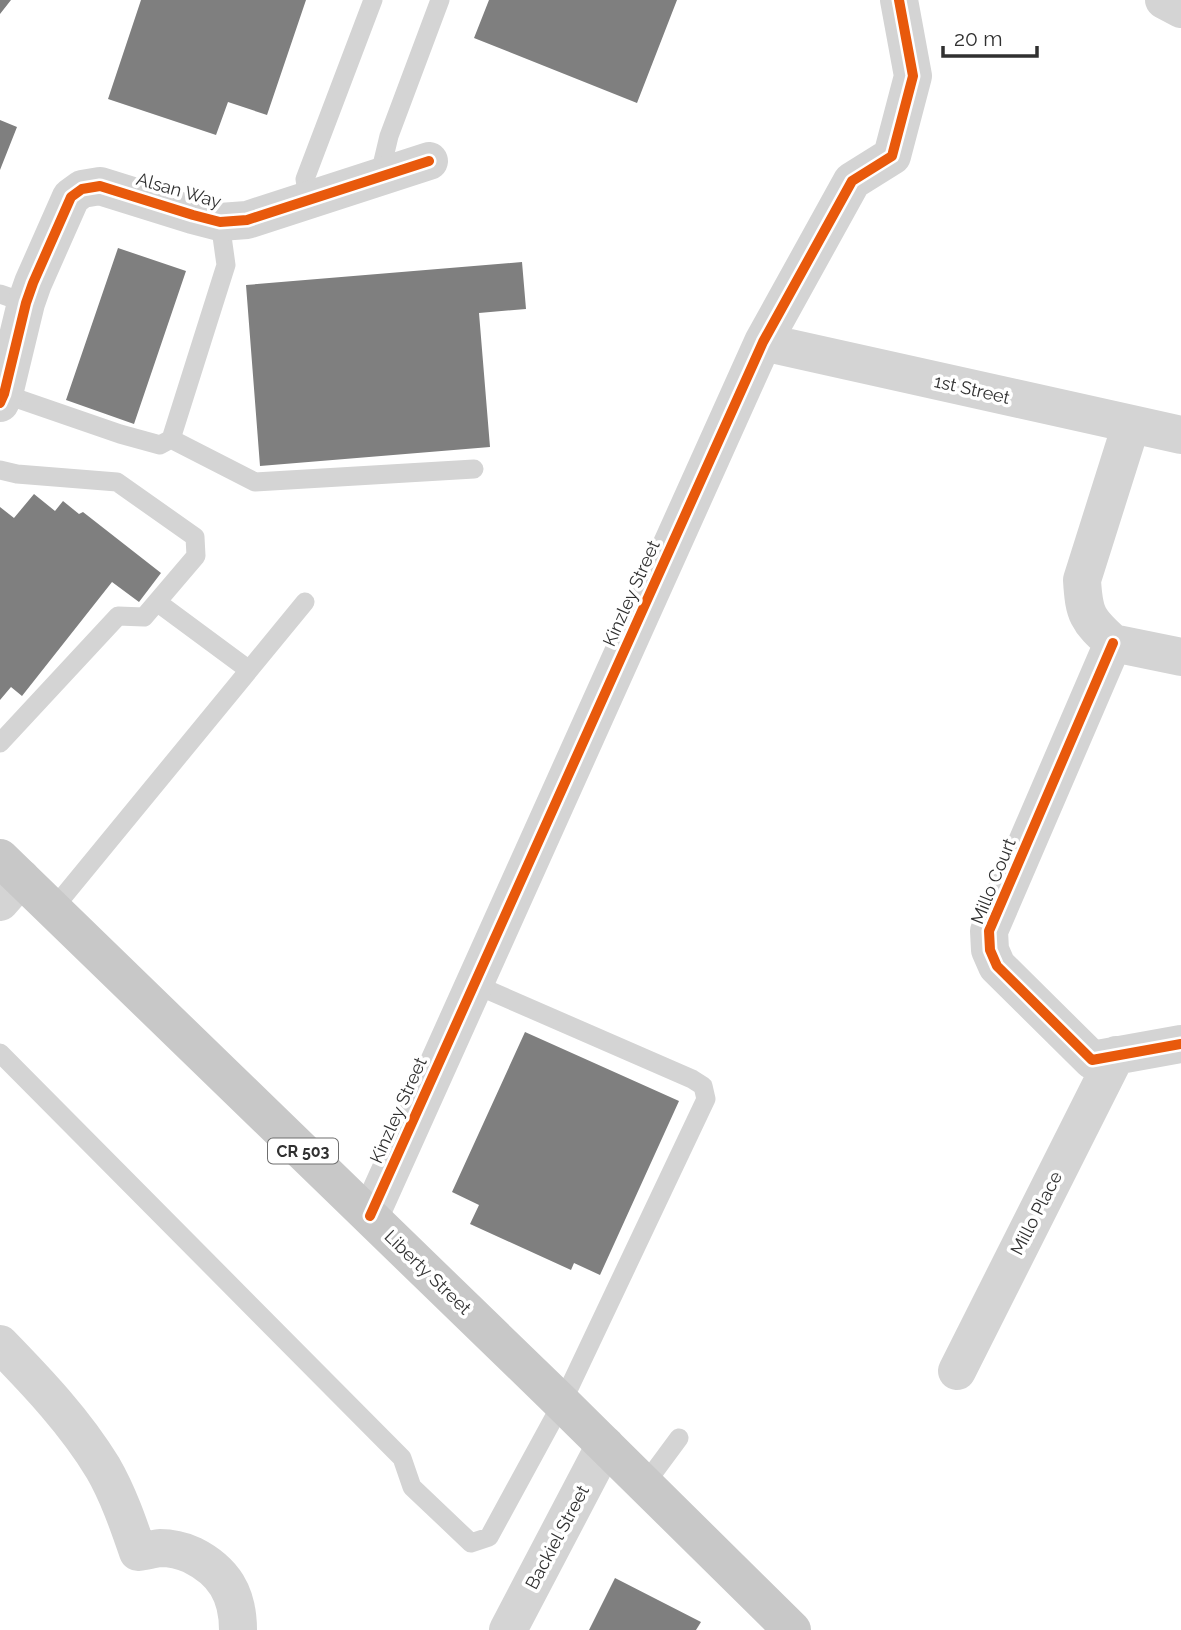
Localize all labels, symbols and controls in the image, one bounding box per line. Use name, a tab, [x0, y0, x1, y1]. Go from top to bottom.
scale bar	[943, 14, 1038, 58]
text: 20 m	[954, 26, 1002, 51]
street label: Alsan Way	[134, 168, 224, 212]
street label: 1st Street	[932, 370, 1012, 408]
street label: Kinzley Street	[598, 537, 664, 649]
street label: Millo Court	[966, 835, 1020, 927]
street label: Kinzley Street	[365, 1054, 431, 1166]
road number: CR 503	[268, 1138, 338, 1163]
street label: Millo Place	[1006, 1167, 1066, 1258]
street label: Liberty Street	[380, 1225, 476, 1319]
street label: Backiel Street	[521, 1481, 593, 1593]

